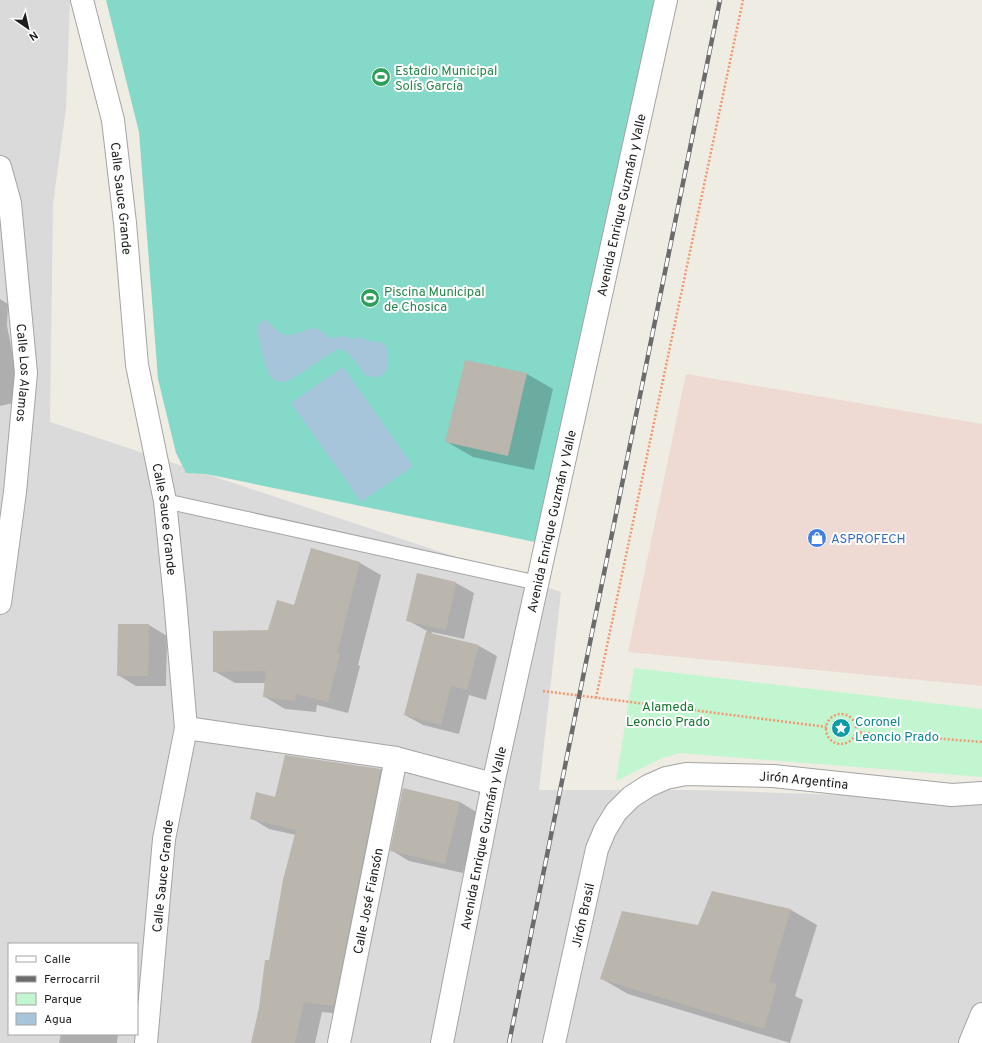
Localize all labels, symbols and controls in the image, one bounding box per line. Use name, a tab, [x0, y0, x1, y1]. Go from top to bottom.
north arrow	[8, 8, 48, 48]
text: N	[26, 27, 40, 43]
place label: Estadio Municipal Solís García	[395, 64, 497, 95]
sports icon: Estadio Municipal Solís García	[370, 66, 392, 88]
street label: Avenida Enrique Guzmán y Valle	[595, 112, 651, 298]
street label: Calle Sauce Grande	[106, 142, 134, 256]
place label: Piscina Municipal de Chosica	[384, 285, 485, 316]
sports icon: Piscina Municipal de Chosica	[359, 287, 381, 309]
street label: Calle Los Alamos	[11, 323, 32, 423]
street label: Avenida Enrique Guzmán y Valle	[525, 429, 581, 615]
street label: Calle Sauce Grande	[147, 462, 179, 576]
shop icon: ASPROFECH	[806, 527, 828, 549]
place label: ASPROFECH	[831, 532, 906, 548]
park label: Alameda Leoncio Prado	[626, 700, 710, 731]
place label: Coronel Leoncio Prado	[855, 715, 939, 746]
place icon: Coronel Leoncio Prado	[830, 717, 852, 739]
street label: Avenida Enrique Guzmán y Valle	[458, 745, 511, 931]
street label: Jirón Argentina	[759, 770, 849, 794]
street label: Calle Sauce Grande	[150, 819, 178, 933]
street label: Calle José Fiansón	[351, 847, 388, 956]
street label: Jirón Brasil	[569, 882, 599, 949]
legend	[8, 943, 138, 1035]
text: Calle	[44, 952, 71, 968]
text: Ferrocarril	[44, 972, 100, 988]
text: Parque	[44, 992, 82, 1008]
text: Agua	[44, 1012, 72, 1028]

